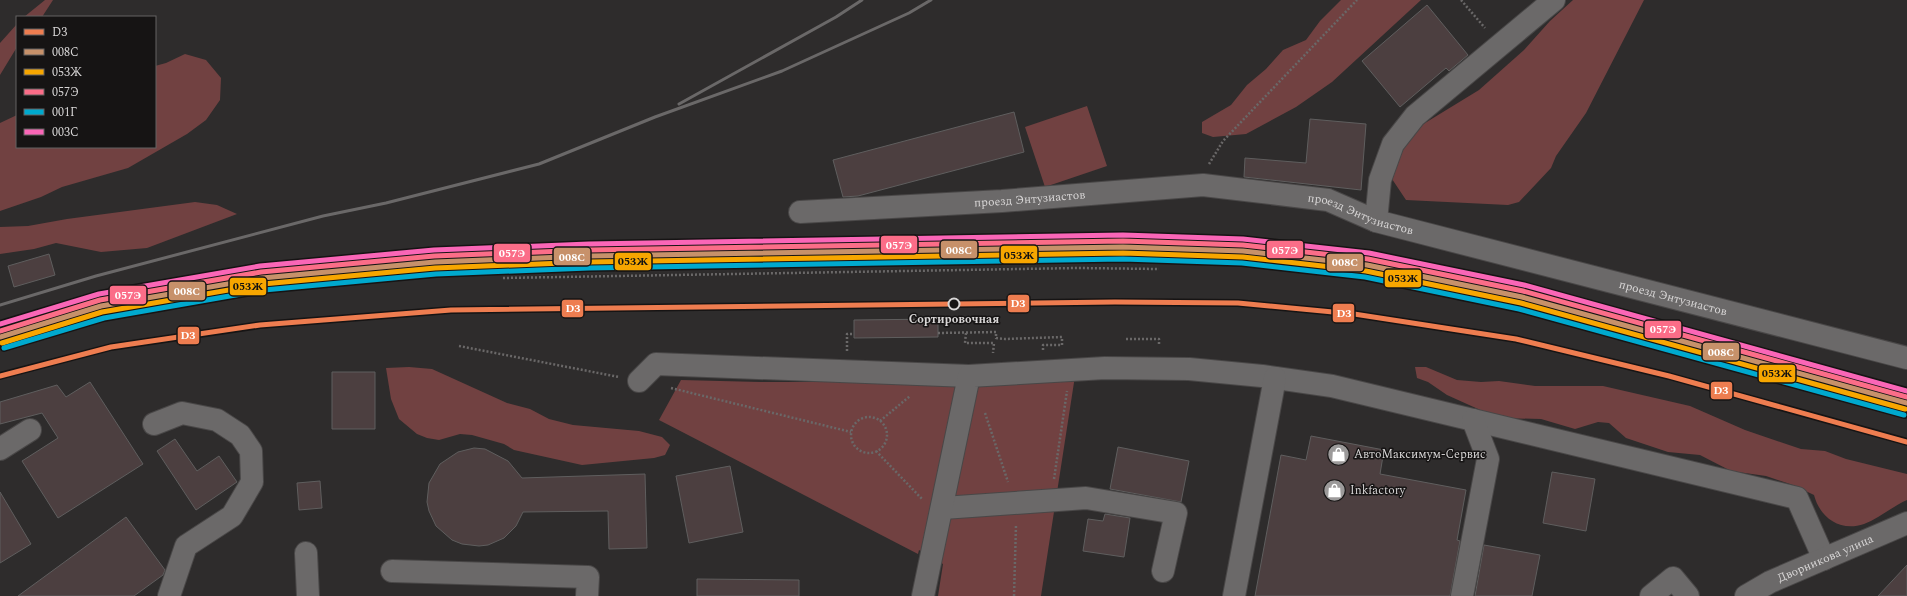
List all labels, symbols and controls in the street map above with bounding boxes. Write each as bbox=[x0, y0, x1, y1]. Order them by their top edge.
legend bbox=[16, 16, 156, 148]
text: D3 bbox=[52, 23, 67, 42]
text: 008С bbox=[52, 43, 79, 62]
text: 053Ж bbox=[52, 63, 82, 82]
text: 057Э bbox=[52, 83, 79, 102]
text: 001Г bbox=[52, 103, 77, 122]
text: 003С bbox=[52, 123, 79, 142]
street label: проезд Энтузиастов bbox=[974, 185, 1086, 213]
street label: проезд Энтузиастов bbox=[1306, 189, 1415, 240]
line badge: 057Э bbox=[880, 235, 918, 254]
text: 057Э bbox=[886, 237, 912, 254]
line badge: 008С bbox=[940, 240, 978, 259]
line badge: 057Э bbox=[1266, 240, 1304, 259]
text: 008С bbox=[946, 242, 972, 259]
text: 057Э bbox=[1272, 242, 1298, 259]
line badge: 057Э bbox=[493, 243, 531, 263]
text: 057Э bbox=[499, 245, 525, 262]
line badge: 053Ж bbox=[1000, 245, 1038, 264]
line badge: 008С bbox=[553, 247, 591, 266]
text: 053Ж bbox=[1004, 247, 1034, 264]
text: 008С bbox=[559, 249, 585, 266]
line badge: 053Ж bbox=[614, 252, 652, 271]
text: 053Ж bbox=[618, 253, 648, 270]
line badge: 008С bbox=[1326, 253, 1364, 272]
text: 008С bbox=[1332, 254, 1358, 271]
line badge: 053Ж bbox=[1384, 269, 1422, 288]
text: 053Ж bbox=[1388, 270, 1418, 287]
street label: проезд Энтузиастов bbox=[1617, 275, 1729, 321]
line badge: 053Ж bbox=[229, 277, 267, 296]
text: 053Ж bbox=[233, 278, 263, 295]
line badge: 008С bbox=[168, 281, 206, 301]
text: 008С bbox=[174, 283, 200, 300]
line badge: 057Э bbox=[109, 285, 147, 305]
text: 057Э bbox=[115, 287, 141, 304]
line badge: D3 bbox=[1007, 294, 1030, 313]
text: D3 bbox=[1011, 295, 1026, 312]
marker: Сортировочная bbox=[947, 297, 961, 311]
line badge: D3 bbox=[561, 299, 584, 318]
text: D3 bbox=[566, 300, 581, 317]
line badge: D3 bbox=[1332, 303, 1355, 323]
text: D3 bbox=[1337, 305, 1352, 322]
place label: Сортировочная bbox=[909, 310, 999, 329]
line badge: 057Э bbox=[1644, 320, 1682, 339]
text: 057Э bbox=[1650, 321, 1676, 338]
line badge: D3 bbox=[177, 326, 200, 345]
text: D3 bbox=[181, 327, 196, 344]
line badge: 008С bbox=[1702, 342, 1740, 361]
text: 008С bbox=[1708, 344, 1734, 361]
line badge: 053Ж bbox=[1758, 364, 1796, 383]
text: 053Ж bbox=[1762, 365, 1792, 382]
line badge: D3 bbox=[1710, 381, 1733, 400]
text: D3 bbox=[1714, 382, 1729, 399]
shop icon: АвтоМаксимум-Сервиc bbox=[1325, 441, 1351, 467]
place label: АвтоМаксимум-Сервиc bbox=[1354, 445, 1486, 464]
shop icon: Inkfactory bbox=[1322, 477, 1348, 503]
place label: Inkfactory bbox=[1350, 481, 1406, 500]
street label: Дворникова улица bbox=[1774, 530, 1877, 588]

